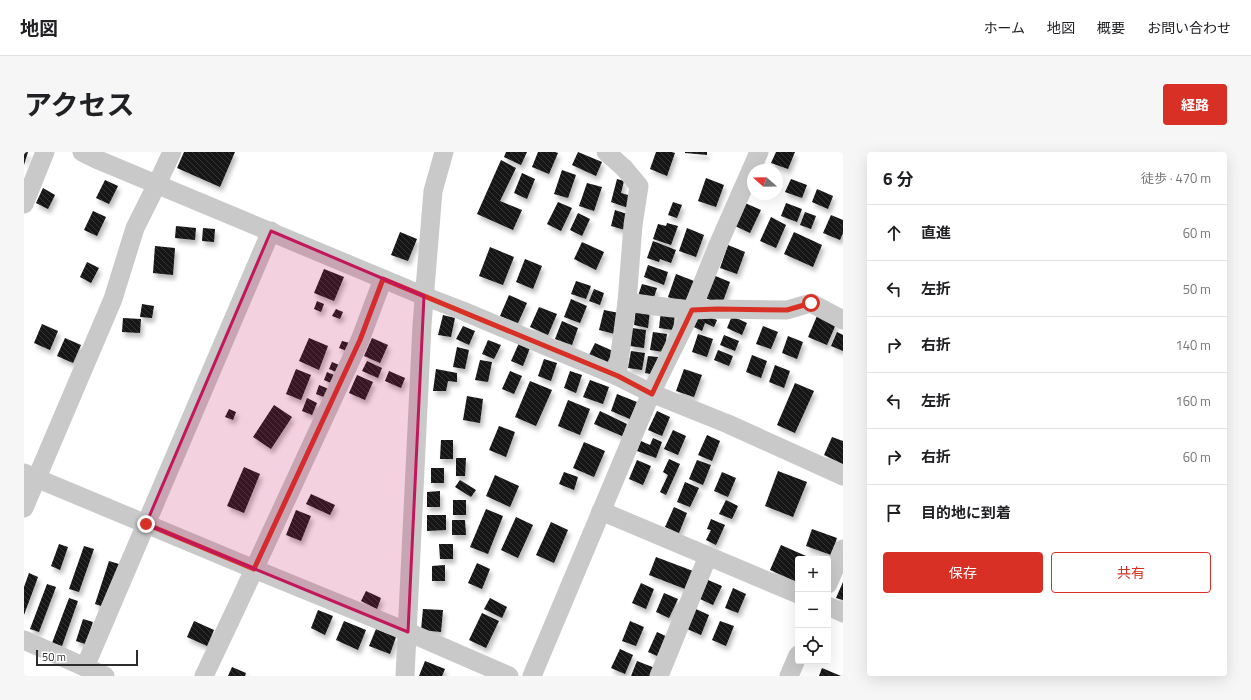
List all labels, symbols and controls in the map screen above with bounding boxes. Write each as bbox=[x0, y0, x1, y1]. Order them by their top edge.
text: 地図 bbox=[20, 13, 58, 42]
text: ホーム bbox=[983, 17, 1025, 38]
text: 地図 bbox=[1047, 17, 1075, 38]
text: 概要 bbox=[1097, 17, 1125, 38]
text: お問い合わせ bbox=[1147, 17, 1231, 38]
text: アクセス bbox=[24, 83, 135, 126]
button: 経路 bbox=[1163, 84, 1227, 125]
north arrow bbox=[747, 164, 783, 200]
text: 6 分 bbox=[883, 166, 913, 192]
text: 徒歩 · 470 m bbox=[1141, 168, 1211, 188]
text: 直進 bbox=[921, 221, 951, 244]
icon: ahead bbox=[883, 222, 905, 244]
text: 60 m bbox=[1183, 223, 1211, 243]
text: 左折 bbox=[921, 277, 951, 300]
icon: left bbox=[883, 278, 905, 300]
text: 50 m bbox=[1183, 279, 1211, 299]
route start bbox=[802, 294, 820, 312]
text: 右折 bbox=[921, 333, 951, 356]
icon: right bbox=[883, 334, 905, 356]
text: 140 m bbox=[1175, 335, 1211, 355]
text: 左折 bbox=[921, 389, 951, 412]
icon: left bbox=[883, 390, 905, 412]
text: 160 m bbox=[1175, 391, 1211, 411]
text: 右折 bbox=[921, 445, 951, 468]
icon: right bbox=[883, 446, 905, 468]
text: 60 m bbox=[1183, 447, 1211, 467]
text: 目的地に到着 bbox=[921, 501, 1011, 524]
icon: arrive bbox=[883, 502, 905, 524]
route end bbox=[137, 515, 155, 533]
button: 保存 bbox=[883, 552, 1043, 593]
button: 共有 bbox=[1051, 552, 1211, 593]
map controls bbox=[795, 556, 831, 664]
button: + bbox=[795, 556, 831, 592]
button: − bbox=[795, 592, 831, 628]
button: locate bbox=[795, 628, 831, 664]
scale bar bbox=[36, 648, 138, 667]
text: 50 m bbox=[42, 649, 66, 665]

